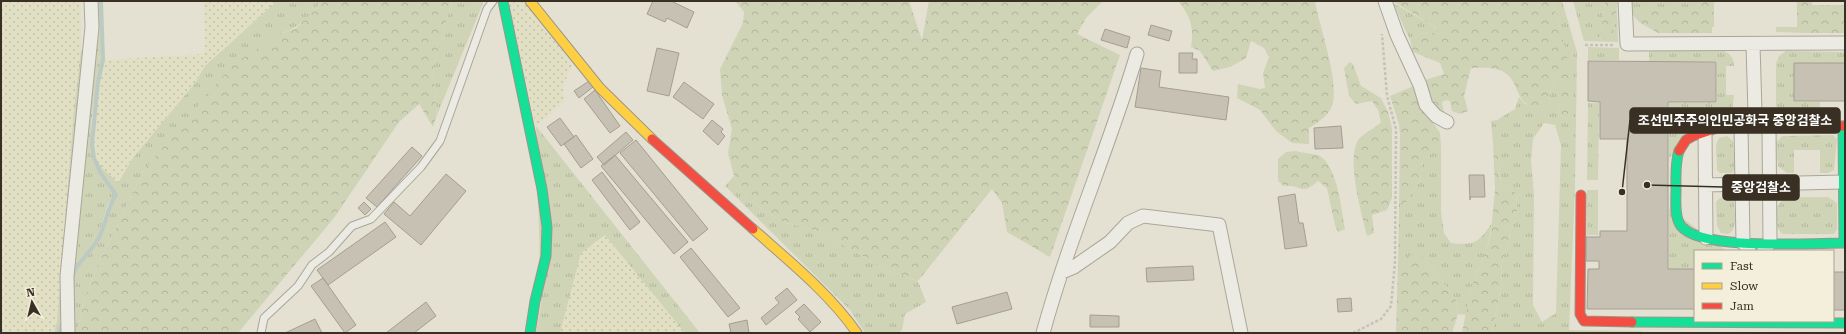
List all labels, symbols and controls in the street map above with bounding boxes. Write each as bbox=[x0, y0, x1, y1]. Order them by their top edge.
callout: 조선민주주의인민공화국 중앙검찰소 bbox=[1630, 108, 1840, 133]
text: 조선민주주의인민공화국 중앙검찰소 bbox=[1638, 113, 1832, 128]
callout: 중앙검찰소 bbox=[1723, 175, 1799, 200]
text: 중앙검찰소 bbox=[1731, 180, 1791, 195]
legend bbox=[1694, 250, 1834, 322]
text: Fast bbox=[1730, 259, 1754, 273]
text: Slow bbox=[1730, 279, 1758, 293]
north arrow bbox=[12, 282, 52, 322]
text: N bbox=[26, 285, 36, 300]
text: Jam bbox=[1730, 299, 1754, 313]

